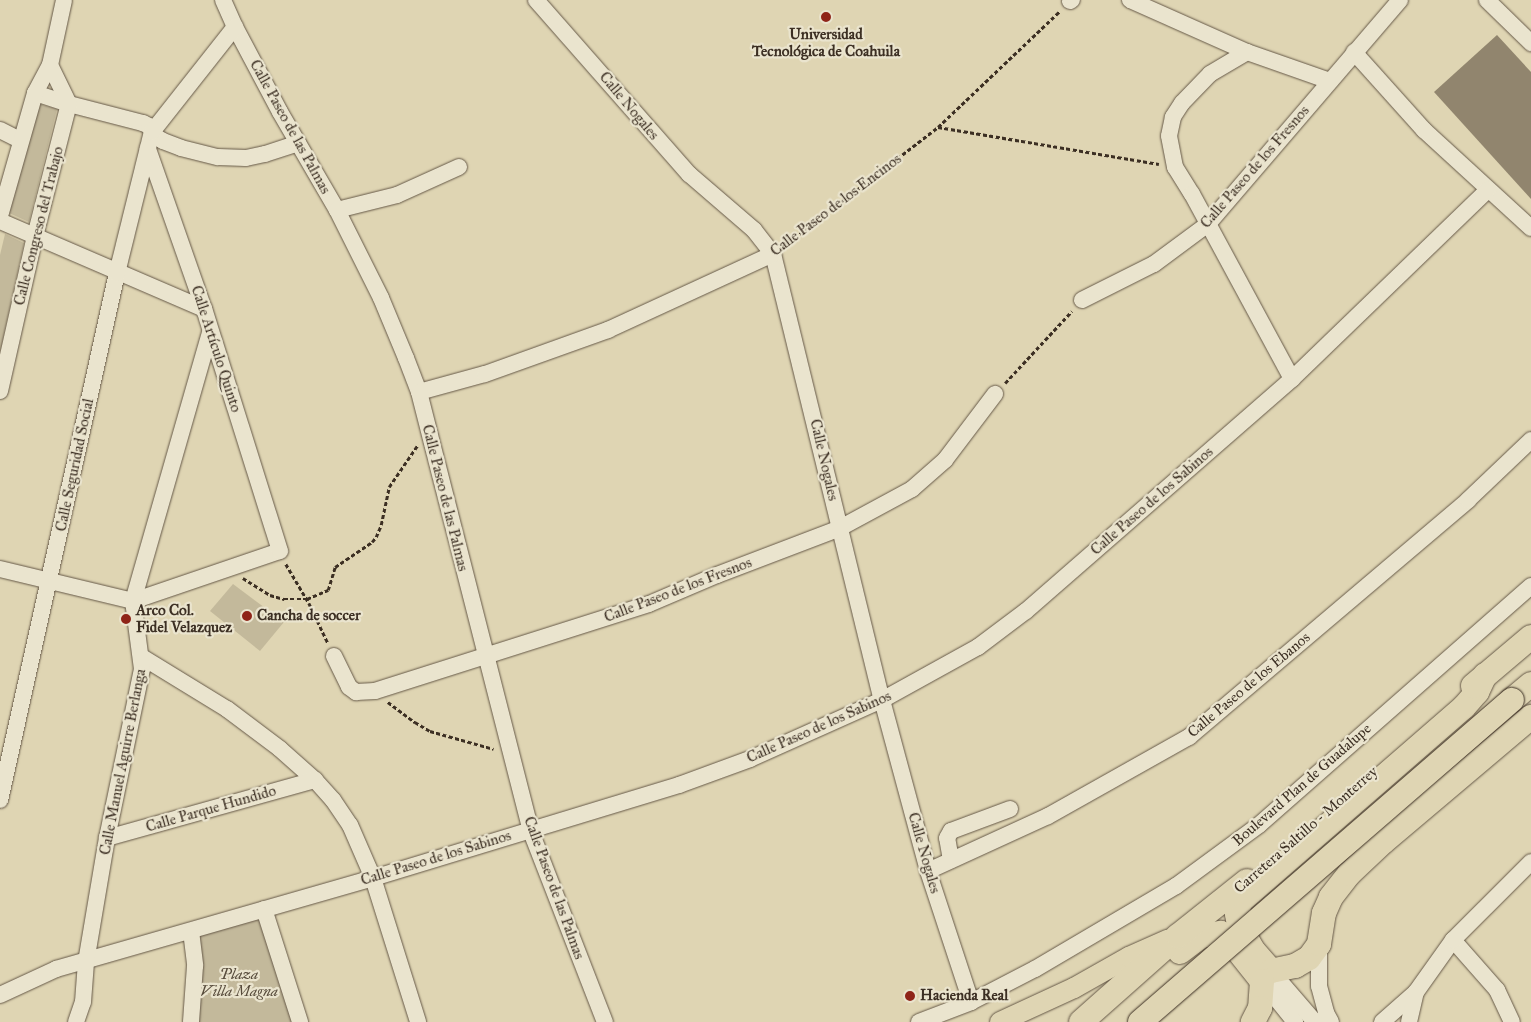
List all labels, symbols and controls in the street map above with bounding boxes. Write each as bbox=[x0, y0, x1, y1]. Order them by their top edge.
marker: Universidad Tecnológica de Coahuila bbox=[820, 11, 832, 23]
place label: Universidad Tecnológica de Coahuila bbox=[752, 25, 900, 60]
street label: Calle Paseo de las Palmas bbox=[246, 57, 334, 197]
street label: Calle Nogales bbox=[595, 68, 663, 144]
street label: Calle Paseo de los Fresnos bbox=[1197, 102, 1313, 232]
street label: Calle Congreso del Trabajo bbox=[11, 145, 67, 307]
street label: Calle Paseo de los Encinos bbox=[767, 150, 905, 260]
street label: Calle Artículo Quinto bbox=[187, 283, 245, 415]
street label: Calle Seguridad Social bbox=[52, 397, 98, 533]
street label: Calle Nogales bbox=[806, 417, 842, 503]
street label: Calle Paseo de las Palmas bbox=[418, 423, 472, 573]
street label: Calle Paseo de los Sabinos bbox=[1087, 443, 1217, 559]
street label: Calle Paseo de los Fresnos bbox=[602, 554, 754, 626]
place label: Arco Col. Fidel Velazquez bbox=[136, 601, 232, 636]
place label: Cancha de soccer bbox=[257, 607, 361, 625]
marker: Cancha de soccer bbox=[241, 610, 253, 622]
marker: Arco Col. Fidel Velazquez bbox=[120, 613, 132, 625]
street label: Calle Paseo de los Ebanos bbox=[1184, 628, 1314, 742]
street label: Calle Manuel Aguirre Berlanga bbox=[96, 668, 150, 856]
street label: Calle Paseo de los Sabinos bbox=[744, 687, 894, 767]
street label: Boulevard Plan de Guadalupe bbox=[1229, 720, 1375, 850]
street label: Carretera Saltillo - Monterrey bbox=[1231, 763, 1381, 897]
street label: Calle Parque Hundido bbox=[144, 782, 278, 836]
street label: Calle Nogales bbox=[904, 810, 944, 896]
street label: Calle Paseo de las Palmas bbox=[520, 814, 588, 962]
street label: Calle Paseo de los Sabinos bbox=[359, 827, 513, 889]
park label: Plaza Villa Magna bbox=[200, 965, 278, 1000]
place label: Hacienda Real bbox=[920, 987, 1008, 1005]
marker: Hacienda Real bbox=[904, 990, 916, 1002]

